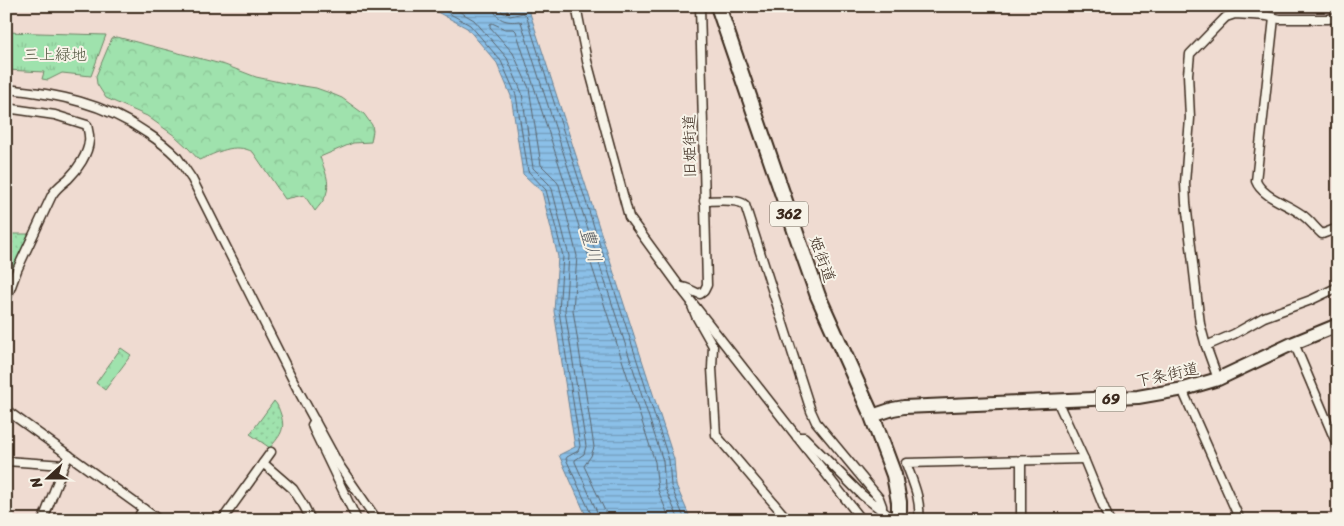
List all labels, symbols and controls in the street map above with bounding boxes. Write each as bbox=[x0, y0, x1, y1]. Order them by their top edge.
park label: 三上緑地 bbox=[23, 40, 87, 69]
street label: 旧姫街道 bbox=[674, 114, 705, 178]
road number: 362 bbox=[770, 202, 808, 226]
water label: 豊川 bbox=[571, 223, 611, 267]
street label: 姫街道 bbox=[801, 232, 844, 287]
street label: 下条街道 bbox=[1133, 354, 1201, 395]
road number: 69 bbox=[1096, 386, 1126, 412]
north arrow bbox=[22, 454, 72, 504]
text: N bbox=[23, 473, 50, 492]

